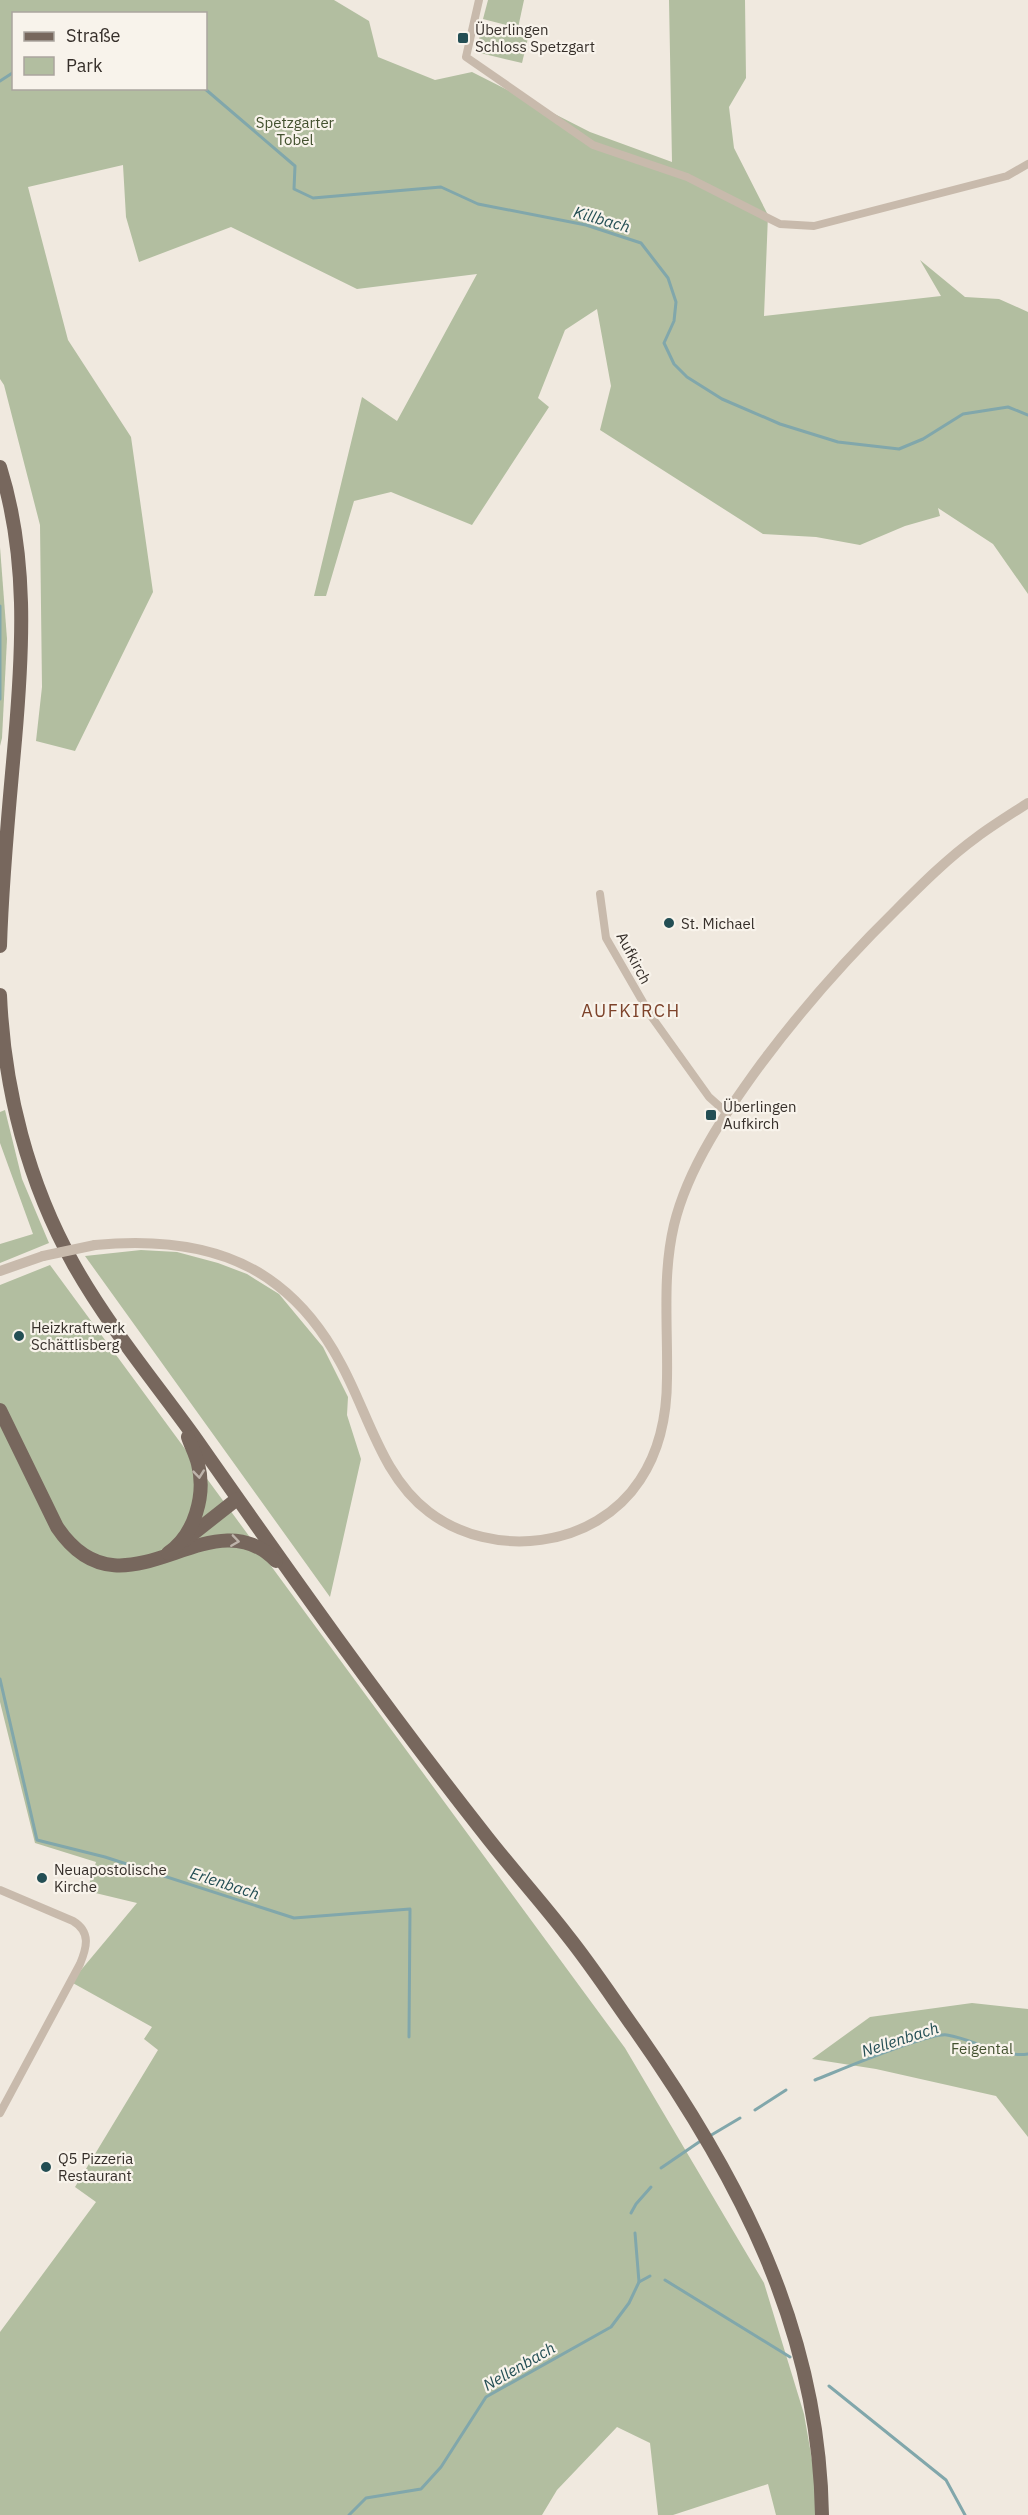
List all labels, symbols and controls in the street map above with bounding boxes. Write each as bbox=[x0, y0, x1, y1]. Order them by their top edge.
legend bbox=[12, 12, 207, 90]
place label: Überlingen Schloss Spetzgart bbox=[475, 20, 595, 56]
text: Straße bbox=[66, 24, 120, 47]
marker: Überlingen Schloss Spetzgart bbox=[456, 31, 470, 45]
text: Park bbox=[66, 54, 103, 77]
park label: Spetzgarter Tobel bbox=[256, 113, 335, 149]
water label: Killbach bbox=[571, 201, 633, 237]
place label: St. Michael bbox=[681, 914, 755, 933]
marker: St. Michael bbox=[662, 916, 676, 930]
street label: Aufkirch bbox=[612, 929, 656, 987]
district label: AUFKIRCH bbox=[581, 999, 681, 1022]
place label: Überlingen Aufkirch bbox=[723, 1097, 797, 1133]
marker: Überlingen Aufkirch bbox=[704, 1108, 718, 1122]
place label: Heizkraftwerk Schättlisberg bbox=[31, 1318, 125, 1354]
marker: Heizkraftwerk Schättlisberg bbox=[12, 1329, 26, 1343]
one-way arrow bbox=[192, 1469, 205, 1478]
one-way arrow bbox=[231, 1534, 240, 1546]
place label: Neuapostolische Kirche bbox=[54, 1860, 167, 1896]
water label: Erlenbach bbox=[188, 1862, 262, 1904]
marker: Neuapostolische Kirche bbox=[35, 1871, 49, 1885]
water label: Nellenbach bbox=[859, 2017, 941, 2061]
park label: Feigental bbox=[951, 2039, 1013, 2058]
place label: Q5 Pizzeria Restaurant bbox=[58, 2149, 133, 2185]
marker: Q5 Pizzeria Restaurant bbox=[39, 2160, 53, 2174]
water label: Nellenbach bbox=[479, 2337, 559, 2395]

